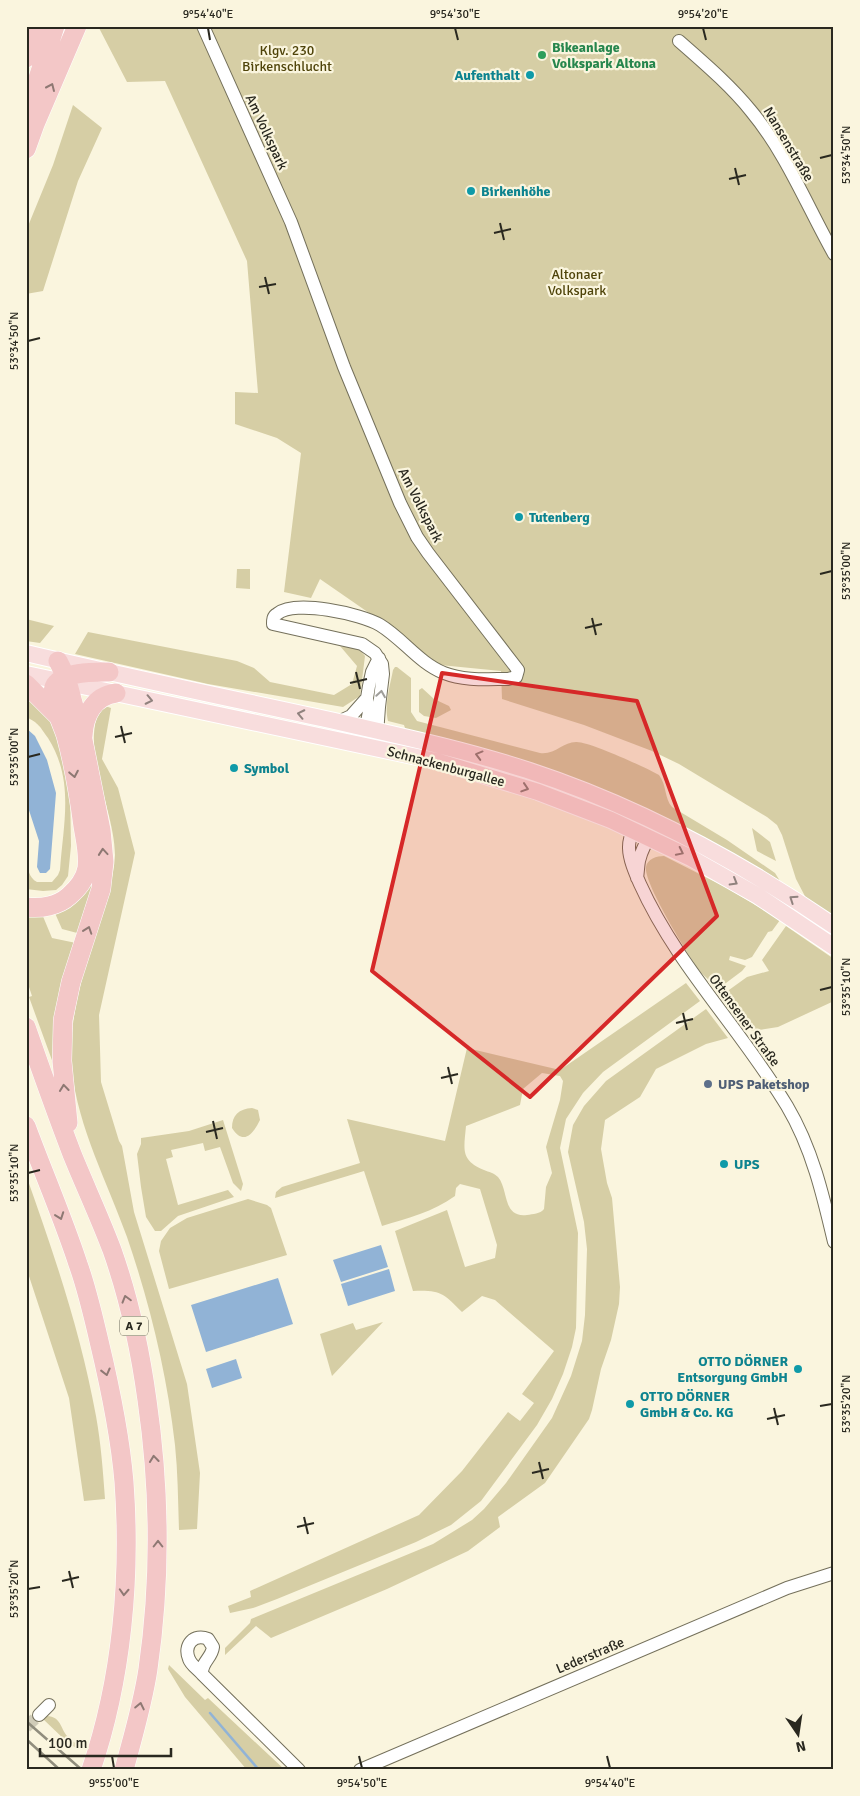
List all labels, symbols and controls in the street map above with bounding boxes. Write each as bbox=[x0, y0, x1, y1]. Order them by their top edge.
text: 9°54'40"E bbox=[183, 7, 234, 22]
text: 9°54'30"E bbox=[430, 7, 481, 22]
text: 9°54'20"E bbox=[678, 7, 729, 22]
place label: Bikeanlage Volkspark Altona bbox=[552, 39, 656, 72]
park label: Klgv. 230 Birkenschlucht bbox=[242, 42, 332, 75]
marker: Bikeanlage Volkspark Altona bbox=[536, 49, 548, 61]
place label: Aufenthalt bbox=[455, 67, 521, 84]
marker: Aufenthalt bbox=[524, 69, 536, 81]
one-way arrow bbox=[45, 83, 56, 92]
street label: Am Volkspark bbox=[242, 92, 291, 173]
street label: Nansenstraße bbox=[760, 104, 817, 185]
text: 53°34'50"N bbox=[839, 126, 854, 184]
place label: Birkenhöhe bbox=[481, 183, 551, 200]
marker: Birkenhöhe bbox=[465, 185, 477, 197]
park label: Altonaer Volkspark bbox=[548, 266, 606, 299]
text: 53°34'50"N bbox=[7, 312, 22, 370]
street label: Am Volkspark bbox=[395, 465, 447, 545]
place label: Tutenberg bbox=[529, 509, 590, 526]
marker: Tutenberg bbox=[513, 511, 525, 523]
text: 53°35'00"N bbox=[839, 542, 854, 600]
one-way arrow bbox=[375, 690, 386, 698]
one-way arrow bbox=[145, 694, 154, 705]
one-way arrow bbox=[297, 709, 305, 720]
text: 53°35'00"N bbox=[7, 728, 22, 786]
street label: Schnackenburgallee bbox=[385, 743, 507, 790]
one-way arrow bbox=[475, 750, 484, 761]
place label: Symbol bbox=[244, 760, 290, 777]
marker: Symbol bbox=[228, 762, 240, 774]
one-way arrow bbox=[69, 770, 79, 779]
one-way arrow bbox=[520, 782, 528, 792]
one-way arrow bbox=[675, 846, 684, 857]
one-way arrow bbox=[98, 848, 109, 856]
one-way arrow bbox=[729, 876, 738, 886]
one-way arrow bbox=[790, 896, 799, 905]
one-way arrow bbox=[82, 926, 92, 934]
text: 53°35'10"N bbox=[839, 958, 854, 1016]
street label: Ottensener Straße bbox=[705, 971, 784, 1070]
place label: UPS Paketshop bbox=[718, 1076, 810, 1093]
marker: UPS Paketshop bbox=[702, 1078, 714, 1090]
one-way arrow bbox=[59, 1084, 70, 1092]
text: 53°35'10"N bbox=[7, 1144, 22, 1202]
place label: UPS bbox=[734, 1156, 760, 1173]
marker: UPS bbox=[718, 1158, 730, 1170]
one-way arrow bbox=[54, 1211, 64, 1220]
one-way arrow bbox=[121, 1295, 132, 1304]
road number: A 7 bbox=[120, 1316, 148, 1335]
place label: OTTO DÖRNER Entsorgung GmbH bbox=[677, 1353, 788, 1386]
marker: OTTO DÖRNER Entsorgung GmbH bbox=[792, 1363, 804, 1375]
one-way arrow bbox=[100, 1367, 111, 1376]
text: 53°35'20"N bbox=[839, 1375, 854, 1433]
place label: OTTO DÖRNER GmbH & Co. KG bbox=[640, 1388, 733, 1421]
marker: OTTO DÖRNER GmbH & Co. KG bbox=[624, 1398, 636, 1410]
one-way arrow bbox=[149, 1455, 160, 1463]
one-way arrow bbox=[153, 1540, 163, 1548]
text: 53°35'20"N bbox=[7, 1560, 22, 1618]
one-way arrow bbox=[118, 1588, 129, 1596]
street label: Lederstraße bbox=[554, 1633, 627, 1677]
one-way arrow bbox=[135, 1701, 145, 1710]
north arrow bbox=[772, 1708, 822, 1758]
scale bar bbox=[40, 1726, 171, 1758]
text: 100 m bbox=[48, 1734, 88, 1752]
text: N bbox=[794, 1737, 807, 1756]
text: 9°55'00"E bbox=[89, 1776, 140, 1791]
text: 9°54'50"E bbox=[337, 1776, 388, 1791]
text: 9°54'40"E bbox=[585, 1776, 636, 1791]

